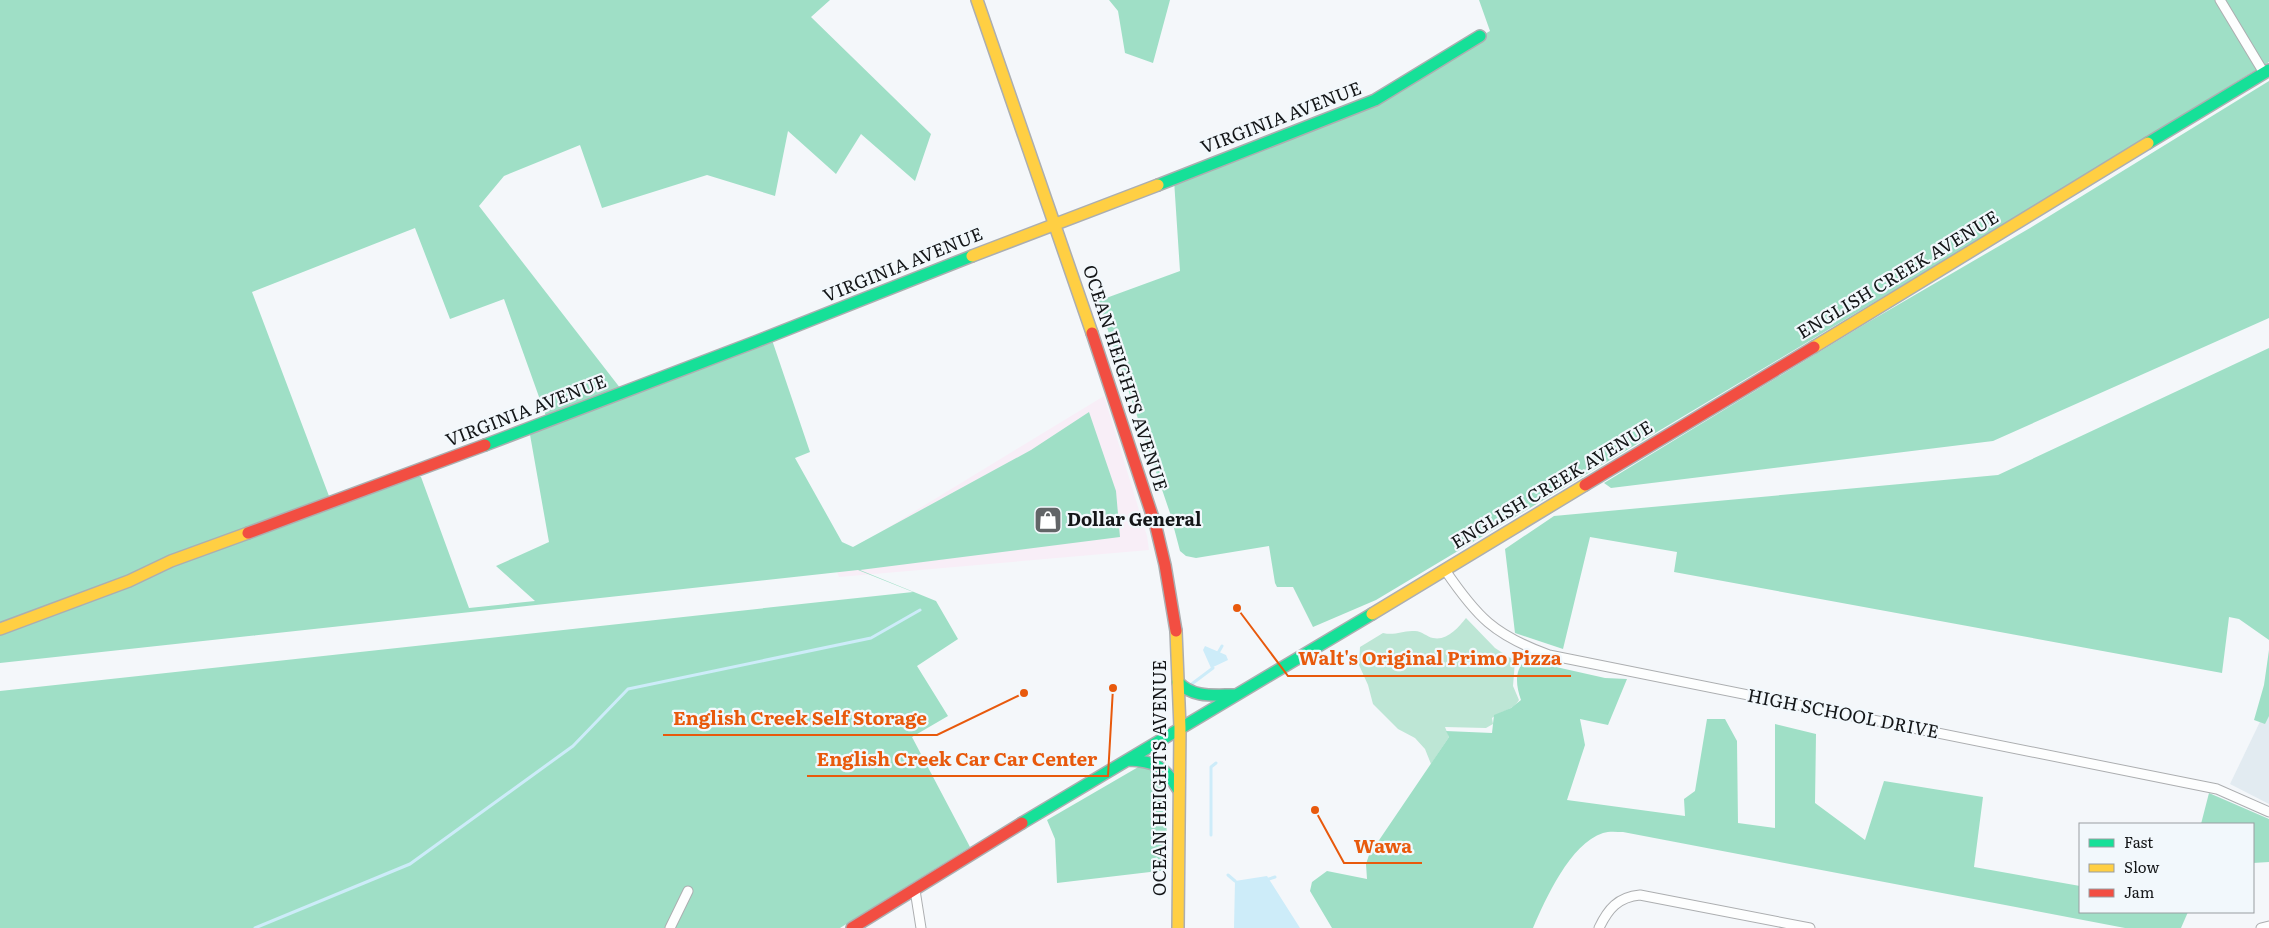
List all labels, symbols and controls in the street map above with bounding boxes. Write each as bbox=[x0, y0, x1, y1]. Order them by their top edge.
street label: VIRGINIA AVENUE bbox=[1196, 73, 1365, 160]
street label: ENGLISH CREEK AVENUE bbox=[1791, 203, 2003, 345]
street label: VIRGINIA AVENUE bbox=[818, 219, 986, 308]
street label: OCEAN HEIGHTS AVENUE bbox=[1077, 261, 1176, 494]
street label: VIRGINIA AVENUE bbox=[441, 366, 610, 453]
street label: ENGLISH CREEK AVENUE bbox=[1445, 413, 1657, 555]
shop icon: Dollar General bbox=[1033, 505, 1063, 535]
place label: Dollar General bbox=[1067, 505, 1202, 532]
callout: Walt's Original Primo Pizza bbox=[1288, 642, 1571, 676]
text: Walt's Original Primo Pizza bbox=[1298, 643, 1562, 671]
street label: OCEAN HEIGHTS AVENUE bbox=[1145, 660, 1172, 896]
street label: HIGH SCHOOL DRIVE bbox=[1745, 681, 1941, 744]
callout: English Creek Self Storage bbox=[663, 701, 937, 735]
text: English Creek Self Storage bbox=[673, 703, 927, 731]
callout: English Creek Car Car Center bbox=[807, 742, 1108, 776]
text: English Creek Car Car Center bbox=[817, 744, 1098, 772]
legend bbox=[2079, 823, 2254, 913]
callout: Wawa bbox=[1344, 829, 1422, 863]
text: Fast bbox=[2124, 830, 2153, 853]
text: Wawa bbox=[1354, 831, 1412, 859]
text: Slow bbox=[2124, 855, 2159, 878]
text: Jam bbox=[2124, 880, 2155, 903]

